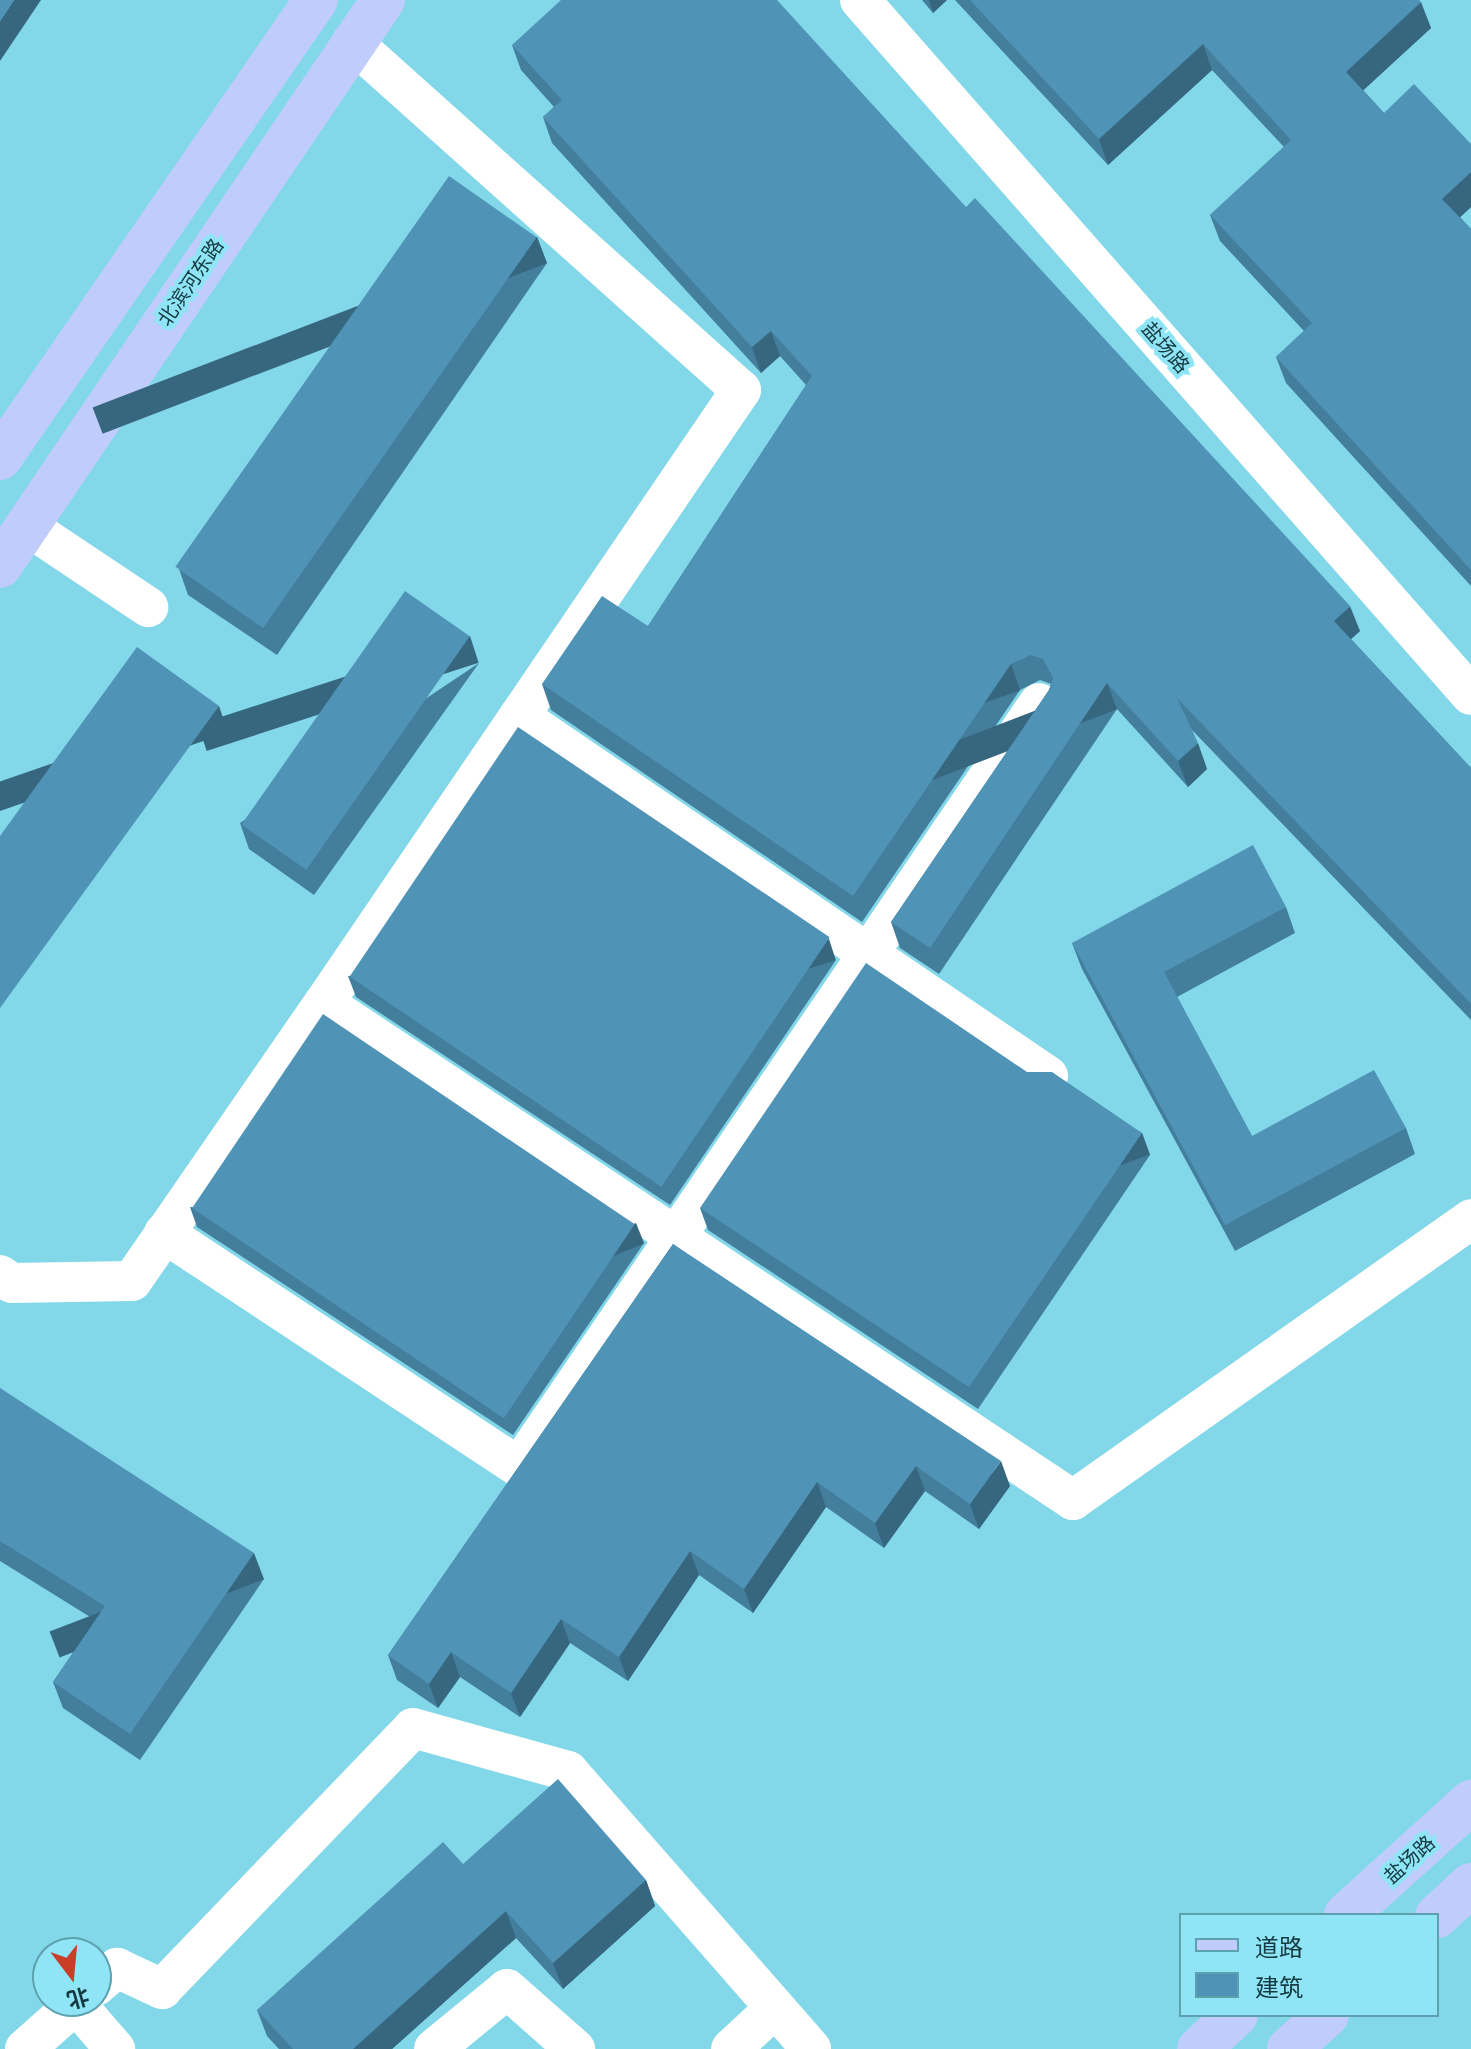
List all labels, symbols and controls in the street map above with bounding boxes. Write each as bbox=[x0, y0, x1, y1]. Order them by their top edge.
street label: 北滨河东路 bbox=[152, 234, 228, 330]
street label: 盐场路 bbox=[1137, 316, 1195, 378]
street label: 盐场路 bbox=[1379, 1830, 1439, 1888]
legend bbox=[1179, 1913, 1439, 2017]
text: 道路 bbox=[1255, 1932, 1303, 1963]
north arrow bbox=[32, 1937, 112, 2017]
text: 建筑 bbox=[1255, 1972, 1303, 2003]
text: 北 bbox=[64, 1982, 93, 2015]

